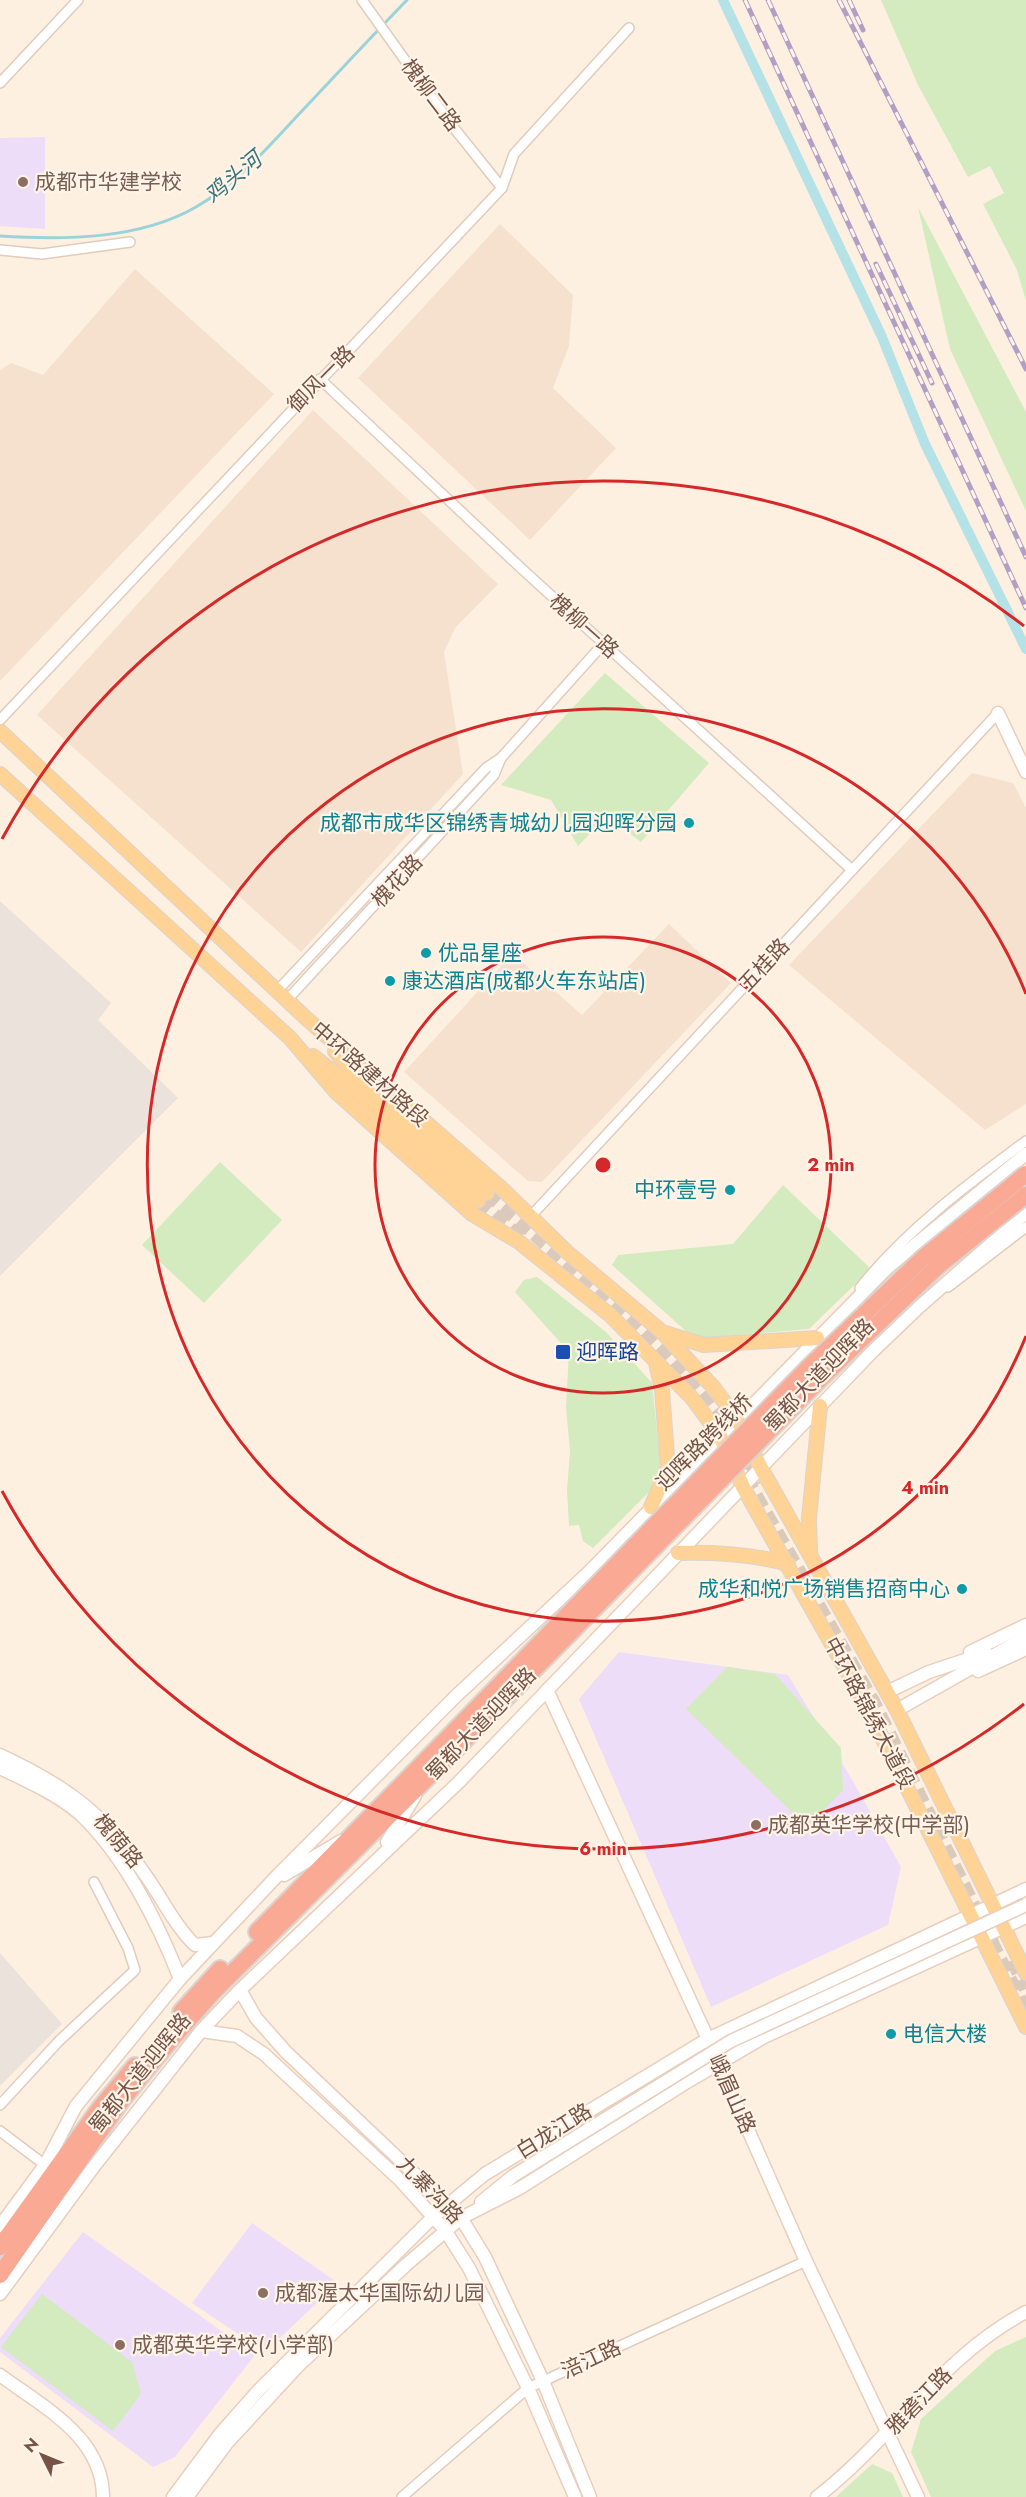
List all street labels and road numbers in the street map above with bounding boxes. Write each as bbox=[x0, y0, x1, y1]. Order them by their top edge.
street label: 槐柳二路 bbox=[394, 52, 468, 138]
street label: 御风一路 bbox=[281, 339, 361, 419]
street label: 槐柳一路 bbox=[543, 587, 625, 665]
street label: 槐花路 bbox=[365, 848, 429, 914]
street label: 五桂路 bbox=[732, 932, 796, 998]
street label: 中环路建材路段 bbox=[305, 1014, 435, 1134]
street label: 蜀都大道迎晖路 bbox=[757, 1312, 881, 1438]
street label: 迎晖路跨线桥 bbox=[649, 1387, 759, 1497]
street label: 中环路锦绣大道段 bbox=[816, 1632, 922, 1794]
street label: 蜀都大道迎晖路 bbox=[419, 1661, 543, 1787]
street label: 槐荫路 bbox=[86, 1807, 150, 1875]
street label: 蜀都大道迎晖路 bbox=[82, 2006, 198, 2140]
street label: 峨眉山路 bbox=[701, 2050, 763, 2138]
street label: 白龙江路 bbox=[510, 2096, 598, 2166]
street label: 九寨沟路 bbox=[390, 2149, 470, 2231]
street label: 涪江路 bbox=[556, 2332, 626, 2386]
street label: 雅砻江路 bbox=[879, 2360, 959, 2442]

